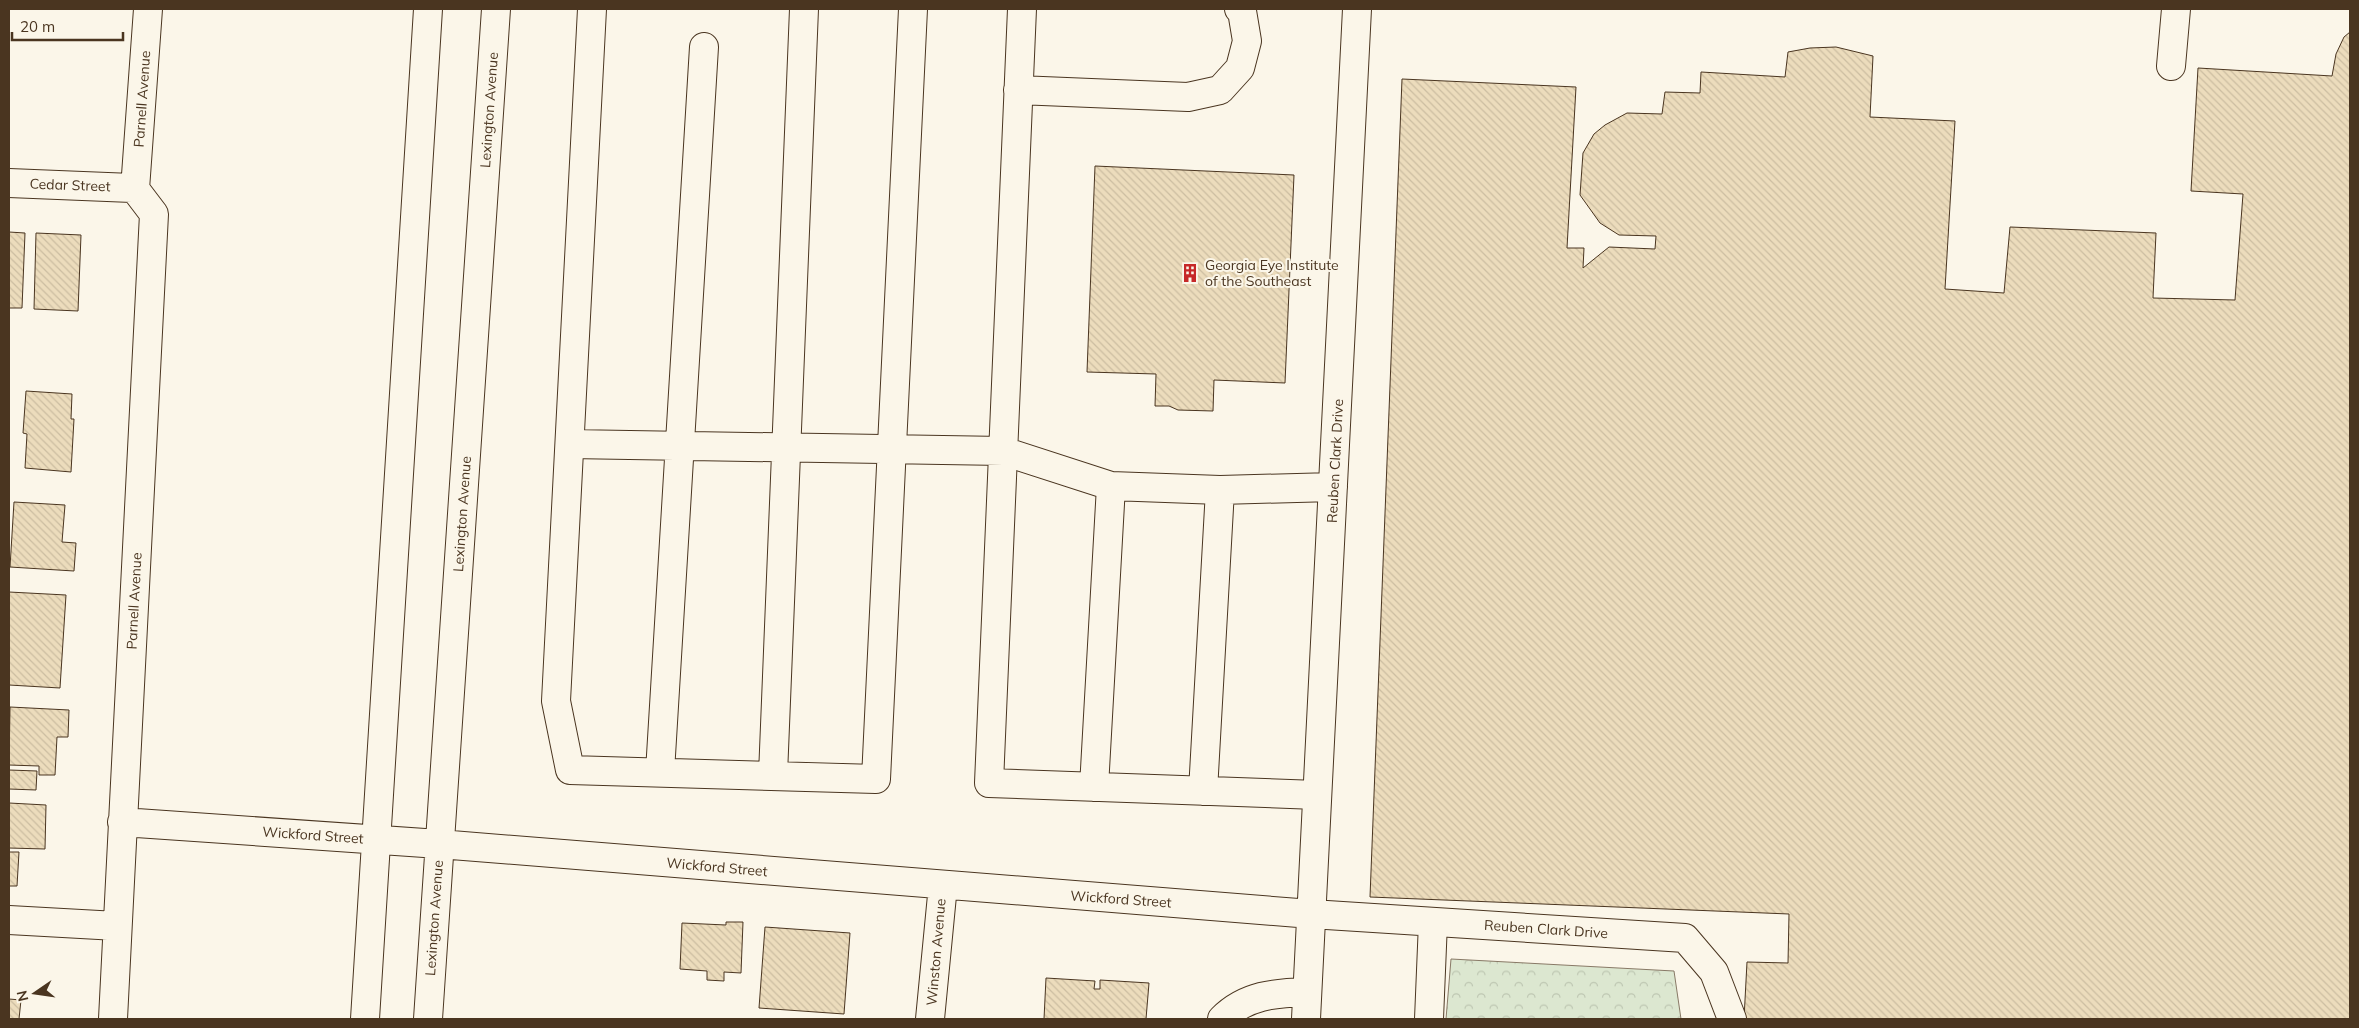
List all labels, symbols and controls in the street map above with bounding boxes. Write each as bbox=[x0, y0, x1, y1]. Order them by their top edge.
scale bar bbox=[12, 10, 124, 42]
text: 20 m bbox=[20, 17, 55, 36]
street label: Parnell Avenue bbox=[130, 50, 154, 148]
street label: Lexington Avenue bbox=[476, 51, 502, 169]
street label: Cedar Street bbox=[29, 175, 111, 195]
place label: Georgia Eye Institute of the Southeast bbox=[1205, 256, 1339, 290]
building icon: Georgia Eye Institute of the Southeast bbox=[1179, 262, 1201, 284]
street label: Reuben Clark Drive bbox=[1323, 399, 1347, 523]
street label: Lexington Avenue bbox=[449, 455, 475, 573]
street label: Parnell Avenue bbox=[122, 552, 146, 650]
street label: Wickford Street bbox=[262, 822, 364, 848]
street label: Wickford Street bbox=[666, 854, 768, 880]
street label: Lexington Avenue bbox=[421, 859, 447, 977]
street label: Wickford Street bbox=[1070, 886, 1172, 912]
street label: Winston Avenue bbox=[922, 898, 950, 1006]
street label: Reuben Clark Drive bbox=[1483, 916, 1609, 942]
north arrow bbox=[10, 968, 60, 1018]
text: N bbox=[12, 989, 32, 1003]

